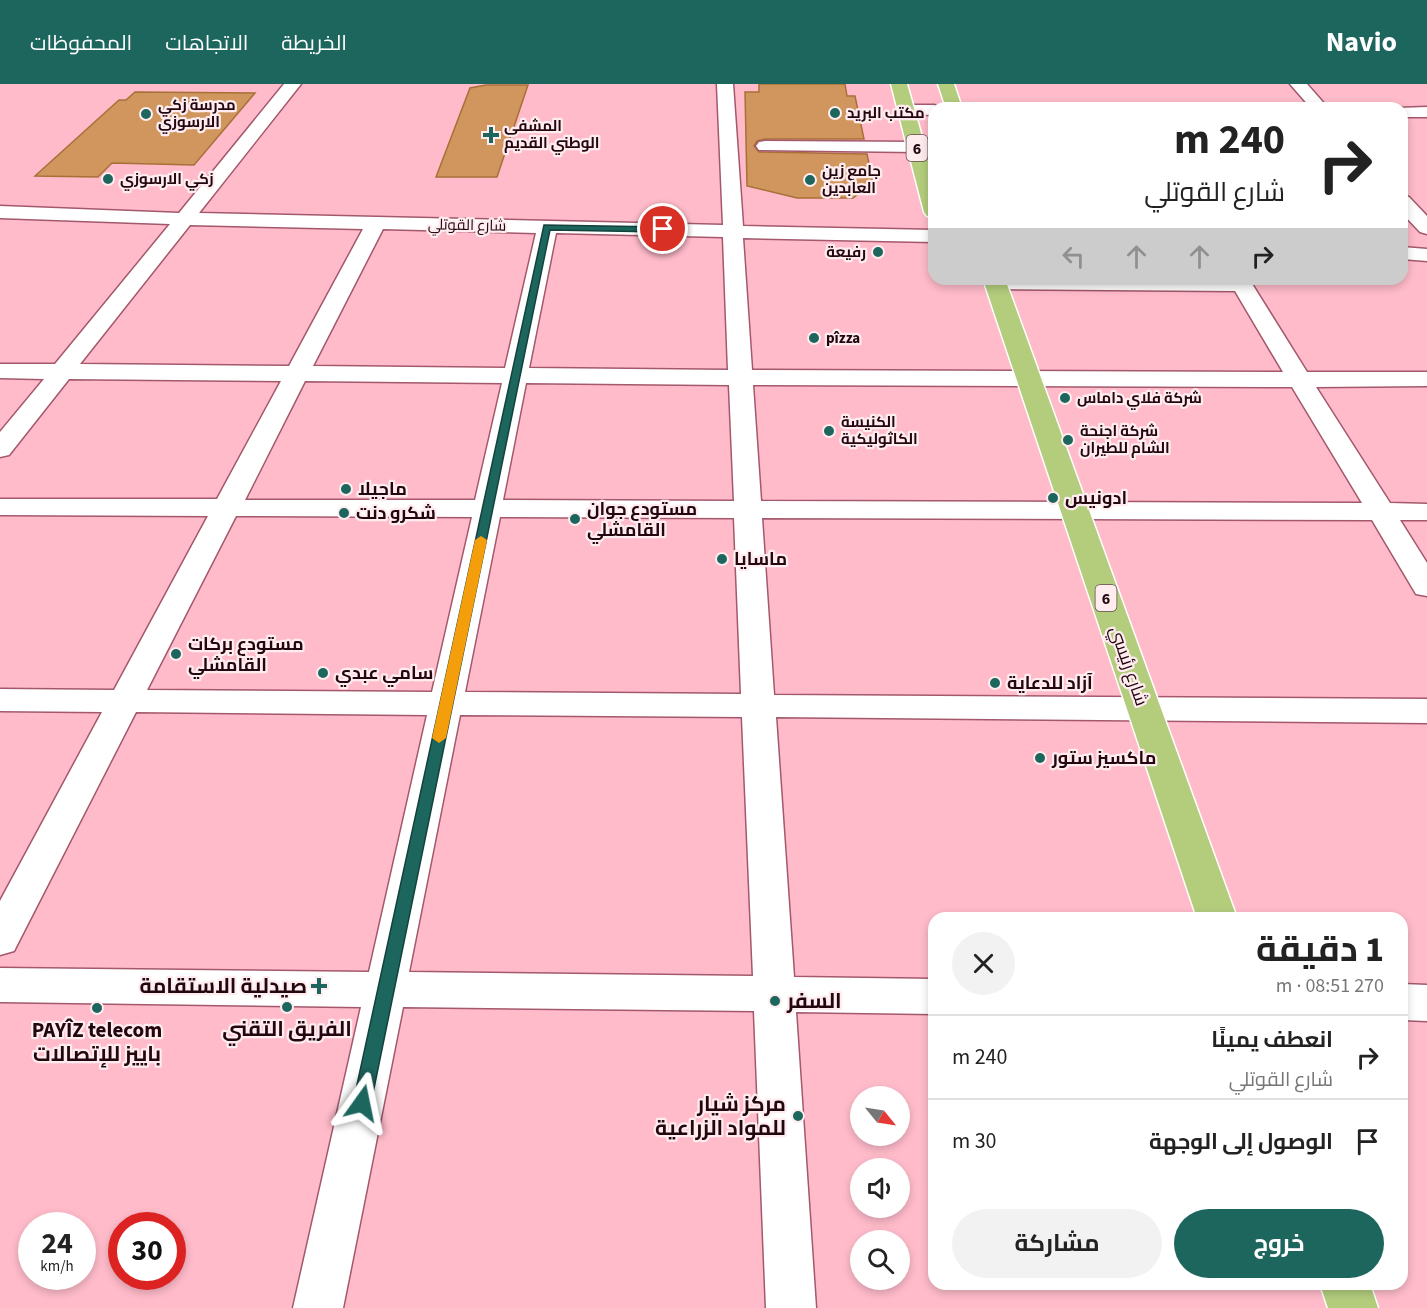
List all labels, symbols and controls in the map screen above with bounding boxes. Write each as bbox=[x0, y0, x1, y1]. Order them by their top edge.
text: Navio bbox=[1326, 22, 1397, 62]
text: المحفوظات bbox=[30, 28, 132, 58]
text: الاتجاهات bbox=[165, 28, 248, 58]
text: الخريطة bbox=[281, 28, 347, 58]
place label: مدرسة زكي الارسوزي bbox=[158, 95, 236, 134]
place label: مكتب البريد bbox=[847, 103, 925, 124]
marker: مكتب البريد bbox=[828, 106, 842, 120]
marker: مدرسة زكي الارسوزي bbox=[139, 107, 153, 121]
text: 240 m bbox=[1174, 110, 1285, 170]
place label: المشفى الوطني القديم bbox=[504, 116, 600, 155]
marker: المشفى الوطني القديم bbox=[482, 126, 500, 144]
icon: right bbox=[1306, 126, 1384, 204]
road number: 6 bbox=[906, 135, 928, 161]
place label: جامع زين العابدين bbox=[822, 161, 881, 199]
place label: زكي الارسوزي bbox=[120, 169, 214, 191]
marker: زكي الارسوزي bbox=[101, 172, 115, 186]
marker: جامع زين العابدين bbox=[803, 173, 817, 187]
text: شارع القوتلي bbox=[1144, 173, 1285, 212]
pin bbox=[637, 203, 688, 254]
icon: arrive bbox=[646, 212, 679, 245]
street label: شارع القوتلي bbox=[428, 214, 506, 238]
icon: left bbox=[1057, 240, 1090, 273]
icon: ahead bbox=[1120, 240, 1153, 273]
icon: ahead bbox=[1183, 240, 1216, 273]
icon: right bbox=[1246, 240, 1279, 273]
place label: رفيعة bbox=[826, 242, 866, 263]
marker: رفيعة bbox=[871, 245, 885, 259]
place label: pîzza bbox=[826, 328, 860, 349]
marker: pîzza bbox=[807, 331, 821, 345]
place label: شركة فلاي داماس bbox=[1077, 388, 1202, 410]
marker: شركة فلاي داماس bbox=[1058, 391, 1072, 405]
place label: الكنيسة الكاثوليكية bbox=[841, 412, 918, 450]
place label: شركة اجنحة الشام للطيران bbox=[1080, 421, 1170, 459]
marker: الكنيسة الكاثوليكية bbox=[822, 424, 836, 438]
marker: شركة اجنحة الشام للطيران bbox=[1061, 433, 1075, 447]
place label: ماجيلا bbox=[358, 477, 407, 502]
marker: ماجيلا bbox=[339, 482, 353, 496]
place label: ادونيس bbox=[1065, 486, 1127, 511]
marker: ادونيس bbox=[1046, 491, 1060, 505]
place label: مستودع جوان القامشلي bbox=[587, 497, 697, 545]
place label: شكرو دنت bbox=[356, 501, 436, 526]
marker: شكرو دنت bbox=[337, 506, 351, 520]
marker: مستودع جوان القامشلي bbox=[568, 512, 582, 526]
place label: ماسايا bbox=[734, 547, 787, 572]
marker: ماسايا bbox=[715, 552, 729, 566]
road number: 6 bbox=[1096, 585, 1116, 611]
street label: شارع رئيسي bbox=[1103, 623, 1154, 709]
place label: مستودع بركات القامشلي bbox=[188, 632, 304, 680]
marker: مستودع بركات القامشلي bbox=[169, 647, 183, 661]
place label: سامي عبدي bbox=[335, 661, 433, 688]
marker: سامي عبدي bbox=[316, 666, 330, 680]
place label: آزاد للدعاية bbox=[1007, 671, 1093, 696]
marker: آزاد للدعاية bbox=[988, 676, 1002, 690]
place label: ماكسيز ستور bbox=[1051, 746, 1156, 771]
marker: ماكسيز ستور bbox=[1033, 751, 1047, 765]
text: 1 دقيقة bbox=[1256, 924, 1384, 975]
button: close bbox=[952, 932, 1015, 995]
place label: صيدلية الاستقامة bbox=[139, 971, 307, 1001]
text: 270 m · 08:51 bbox=[1276, 972, 1384, 1000]
marker: صيدلية الاستقامة bbox=[312, 979, 326, 993]
place label: السفر bbox=[786, 986, 842, 1016]
marker: السفر bbox=[768, 994, 782, 1008]
marker: الفريق التقني bbox=[280, 1000, 294, 1014]
marker: PAYÎZ telecom باييز للإتصالات bbox=[90, 1001, 104, 1015]
place label: الفريق التقني bbox=[222, 1014, 352, 1046]
place label: PAYÎZ telecom باييز للإتصالات bbox=[32, 1015, 162, 1069]
text: انعطف يمينًا bbox=[1211, 1024, 1333, 1056]
text: 240 m bbox=[952, 1041, 1007, 1073]
icon: right bbox=[1351, 1041, 1384, 1074]
text: شارع القوتلي bbox=[1229, 1066, 1333, 1094]
position arrow bbox=[330, 1071, 394, 1135]
north arrow bbox=[850, 1086, 910, 1146]
map controls bbox=[850, 1086, 910, 1290]
place label: مركز شيار للمواد الزراعية bbox=[655, 1089, 786, 1143]
marker: مركز شيار للمواد الزراعية bbox=[791, 1109, 805, 1123]
text: 30 m bbox=[952, 1125, 997, 1157]
icon: arrive bbox=[1351, 1125, 1384, 1158]
text: الوصول إلى الوجهة bbox=[1149, 1126, 1333, 1158]
button: sound bbox=[850, 1158, 910, 1218]
button: مشاركة bbox=[952, 1209, 1162, 1278]
button: خروج bbox=[1174, 1209, 1384, 1278]
speed limit sign: 30 bbox=[108, 1212, 186, 1290]
text: 24 bbox=[41, 1222, 73, 1265]
button: search bbox=[850, 1230, 910, 1290]
text: km/h bbox=[40, 1256, 74, 1277]

